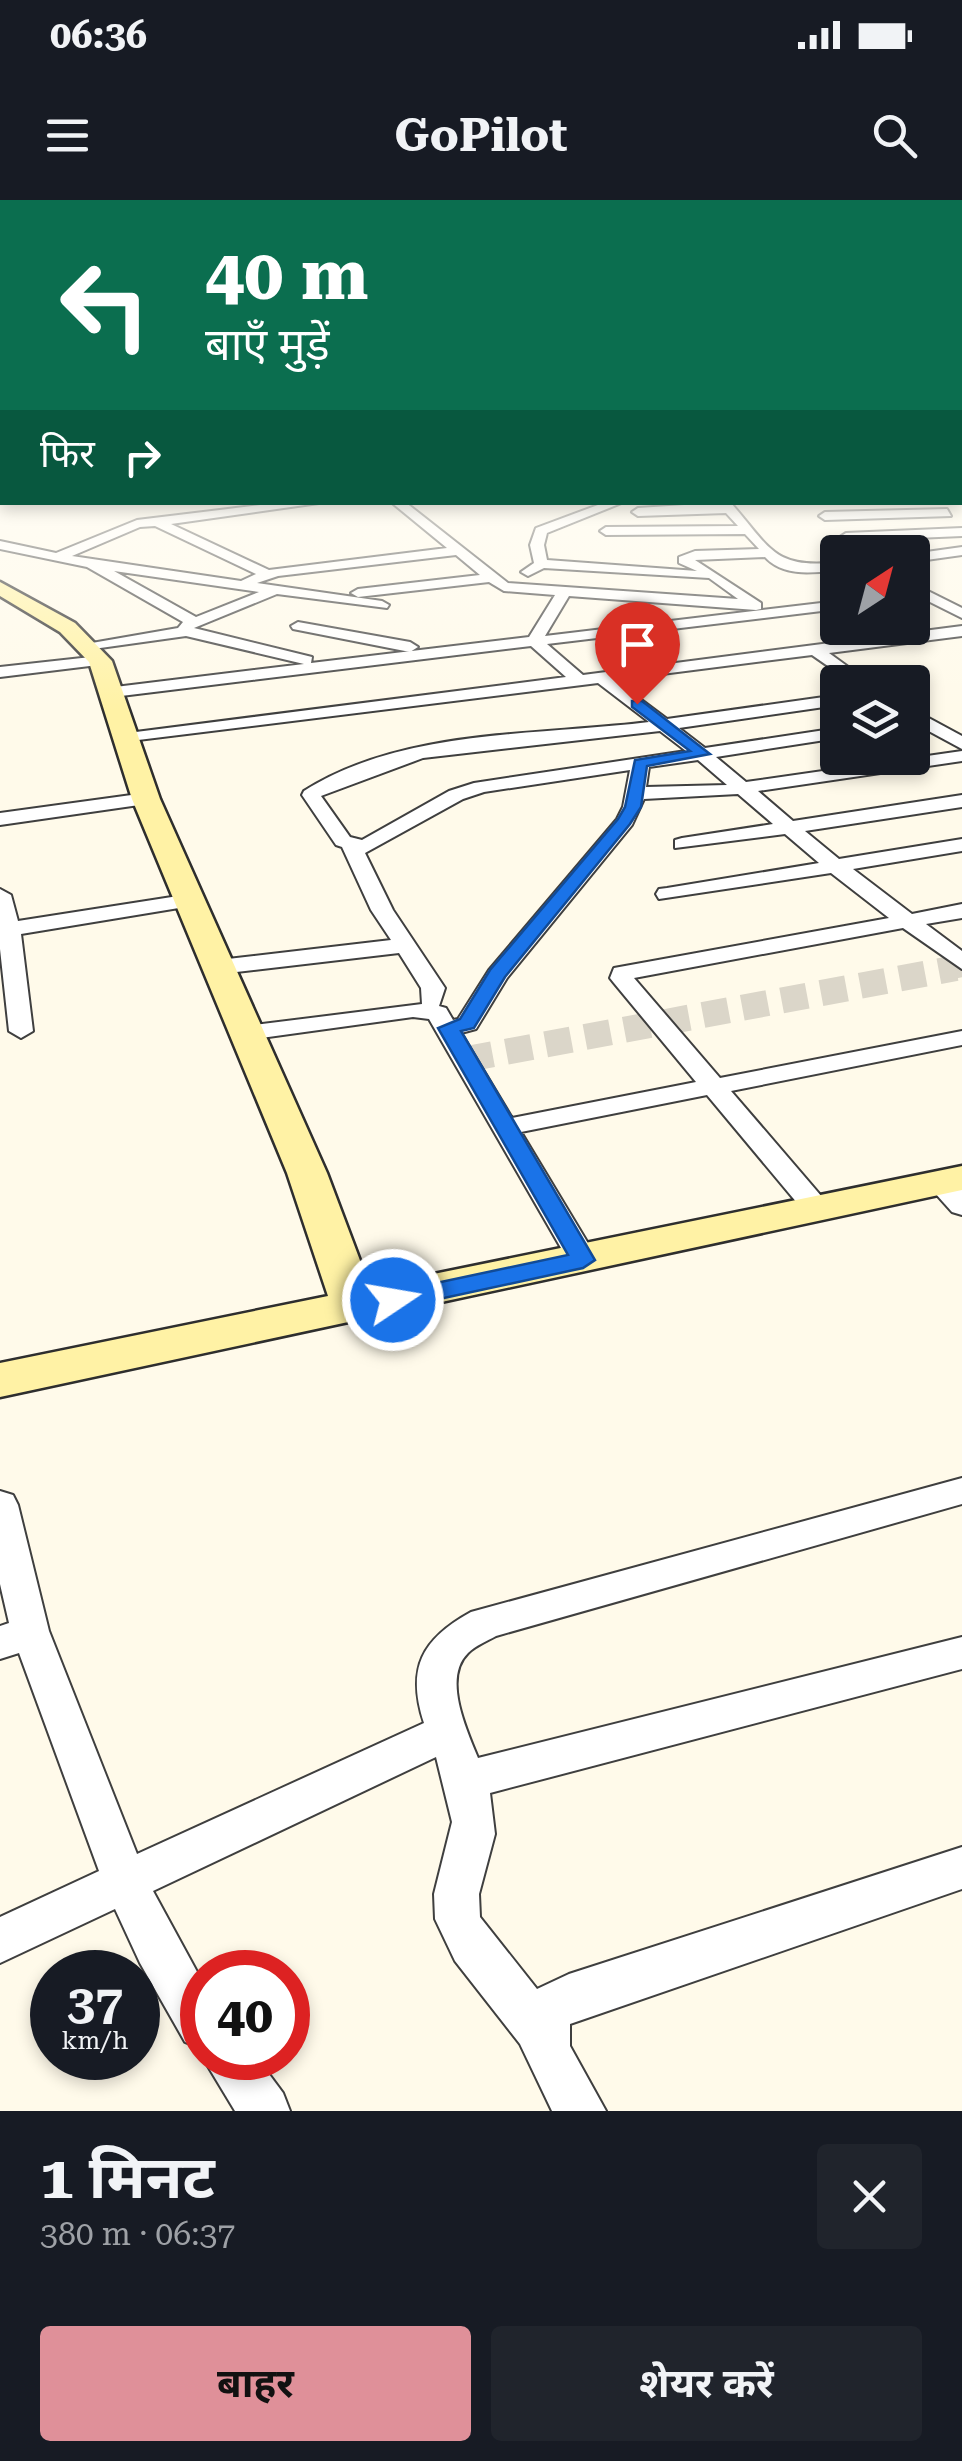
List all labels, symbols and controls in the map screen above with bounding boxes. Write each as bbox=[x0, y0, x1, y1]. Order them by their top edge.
text: 06:36 bbox=[50, 13, 147, 57]
icon: menu bbox=[40, 108, 95, 163]
icon: search bbox=[867, 108, 922, 163]
text: GoPilot bbox=[394, 109, 568, 162]
text: 40 m bbox=[205, 234, 369, 316]
icon: left bbox=[40, 240, 170, 370]
text: बाएँ मुड़ें bbox=[205, 318, 330, 371]
icon: right bbox=[115, 430, 170, 485]
text: फिर bbox=[40, 432, 95, 476]
north arrow bbox=[820, 535, 930, 645]
map controls bbox=[820, 535, 930, 775]
pin bbox=[595, 602, 680, 705]
icon: arrive bbox=[610, 617, 665, 672]
button: layers bbox=[820, 665, 930, 775]
position arrow bbox=[341, 1248, 445, 1352]
speed limit sign: 40 bbox=[180, 1950, 310, 2080]
text: 37 bbox=[67, 1974, 123, 2032]
text: km/h bbox=[62, 2026, 128, 2055]
text: 1 मिनट bbox=[40, 2142, 215, 2213]
button: close bbox=[817, 2144, 922, 2249]
text: 380 m · 06:37 bbox=[40, 2215, 235, 2253]
button: बाहर bbox=[40, 2326, 471, 2441]
button: शेयर करें bbox=[491, 2326, 922, 2441]

